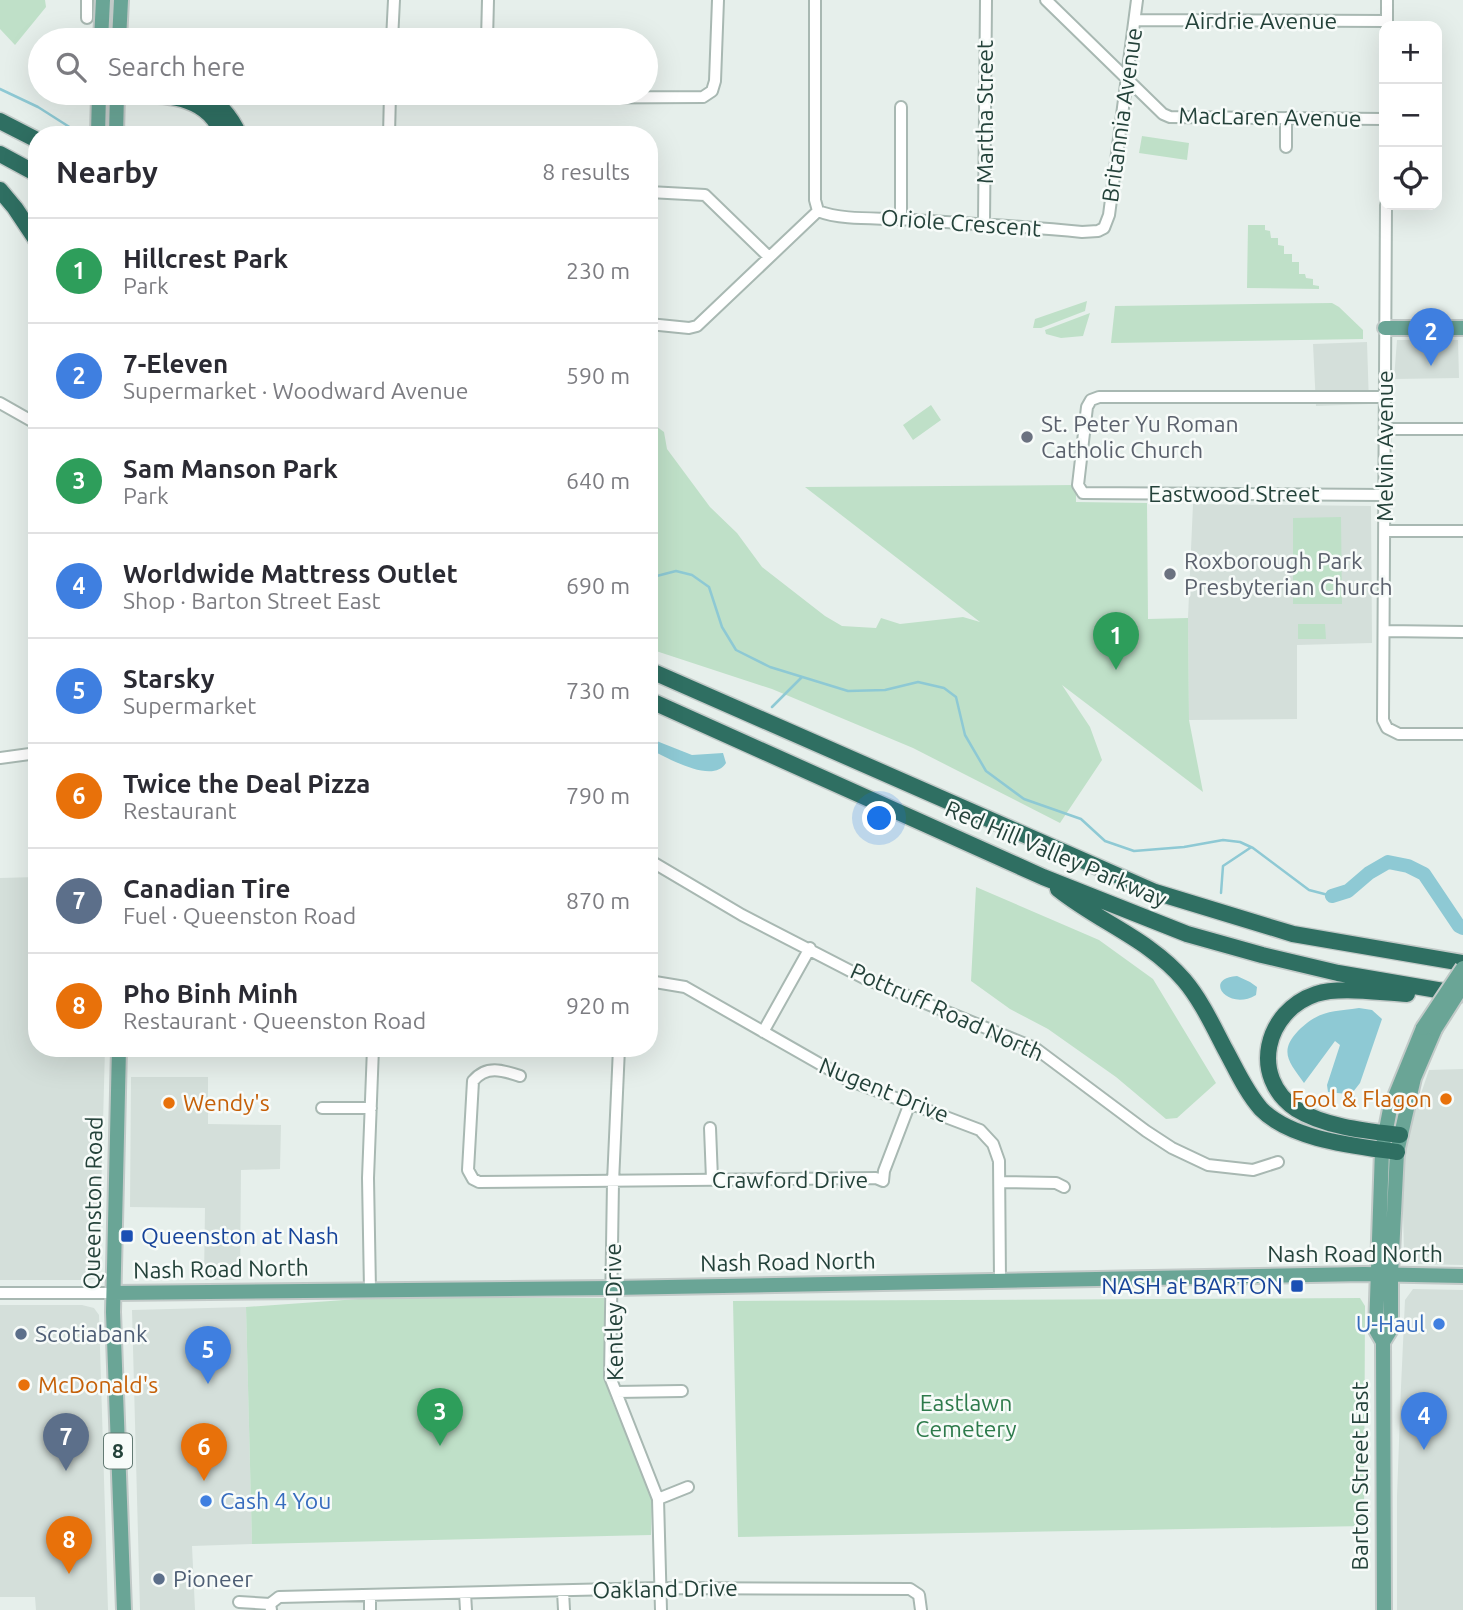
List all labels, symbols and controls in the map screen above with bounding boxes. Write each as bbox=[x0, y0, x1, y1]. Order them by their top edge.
street label: Airdrie Avenue bbox=[1185, 8, 1337, 33]
map controls bbox=[1379, 21, 1442, 210]
button: + bbox=[1379, 21, 1442, 84]
street label: Britannia Avenue bbox=[1097, 26, 1146, 204]
search box bbox=[28, 28, 658, 105]
street label: Martha Street bbox=[972, 40, 997, 184]
icon: search bbox=[52, 48, 90, 86]
text: Search here bbox=[108, 52, 245, 81]
button: − bbox=[1379, 84, 1442, 147]
street label: MacLaren Avenue bbox=[1178, 102, 1362, 131]
button: locate bbox=[1379, 147, 1442, 210]
text: Nearby bbox=[56, 155, 158, 189]
text: 8 results bbox=[542, 159, 630, 184]
street label: Oriole Crescent bbox=[880, 204, 1042, 241]
text: Hillcrest Park bbox=[123, 244, 288, 273]
text: 1 bbox=[73, 258, 85, 283]
text: 230 m bbox=[566, 258, 630, 283]
text: Park bbox=[123, 273, 169, 298]
pin: 2 bbox=[1408, 308, 1454, 366]
text: 7-Eleven bbox=[123, 349, 228, 378]
text: 2 bbox=[73, 363, 85, 388]
text: 590 m bbox=[566, 363, 630, 388]
street label: Melvin Avenue bbox=[1372, 370, 1397, 522]
text: Supermarket · Woodward Avenue bbox=[123, 378, 468, 403]
place label: St. Peter Yu Roman Catholic Church bbox=[1041, 411, 1239, 462]
marker: St. Peter Yu Roman Catholic Church bbox=[1019, 429, 1035, 445]
text: Sam Manson Park bbox=[123, 454, 338, 483]
text: 3 bbox=[73, 468, 85, 493]
text: 640 m bbox=[566, 468, 630, 493]
street label: Eastwood Street bbox=[1148, 481, 1320, 506]
text: Park bbox=[123, 483, 169, 508]
place label: Roxborough Park Presbyterian Church bbox=[1184, 548, 1393, 599]
text: Worldwide Mattress Outlet bbox=[123, 559, 458, 588]
marker: Roxborough Park Presbyterian Church bbox=[1162, 566, 1178, 582]
text: 4 bbox=[73, 573, 85, 598]
text: 690 m bbox=[566, 573, 630, 598]
text: Shop · Barton Street East bbox=[123, 588, 381, 613]
pin: 1 bbox=[1093, 612, 1139, 670]
text: Starsky bbox=[123, 664, 214, 693]
text: 5 bbox=[73, 678, 85, 703]
text: 730 m bbox=[566, 678, 630, 703]
text: Supermarket bbox=[123, 693, 256, 718]
text: Twice the Deal Pizza bbox=[123, 769, 370, 798]
text: 6 bbox=[73, 783, 85, 808]
text: 790 m bbox=[566, 783, 630, 808]
street label: Red Hill Valley Parkway bbox=[942, 795, 1171, 912]
text: Restaurant bbox=[123, 798, 237, 823]
your location bbox=[862, 801, 896, 835]
text: Canadian Tire bbox=[123, 874, 291, 903]
text: 7 bbox=[73, 888, 85, 913]
text: 870 m bbox=[566, 888, 630, 913]
text: Fuel · Queenston Road bbox=[123, 903, 356, 928]
street label: Pottruff Road North bbox=[847, 958, 1048, 1065]
text: Pho Binh Minh bbox=[123, 979, 298, 1008]
text: 8 bbox=[73, 993, 85, 1018]
text: 920 m bbox=[566, 993, 630, 1018]
text: Restaurant · Queenston Road bbox=[123, 1008, 426, 1033]
street label: Nugent Drive bbox=[816, 1052, 953, 1127]
place label: Fool & Flagon bbox=[1292, 1086, 1432, 1111]
place label: Wendy's bbox=[183, 1090, 270, 1115]
marker: Fool & Flagon bbox=[1438, 1091, 1454, 1107]
marker: Wendy's bbox=[161, 1095, 177, 1111]
street label: Queenston Road bbox=[78, 1116, 107, 1290]
street label: Crawford Drive bbox=[712, 1167, 868, 1192]
place label: Queenston at Nash bbox=[141, 1223, 339, 1248]
marker: Queenston at Nash bbox=[119, 1228, 135, 1244]
street label: Nash Road North bbox=[1267, 1241, 1443, 1266]
street label: Kentley Drive bbox=[600, 1243, 627, 1381]
street label: Nash Road North bbox=[700, 1247, 876, 1276]
street label: Nash Road North bbox=[133, 1254, 309, 1283]
place label: NASH at BARTON bbox=[1101, 1273, 1283, 1298]
marker: NASH at BARTON bbox=[1289, 1278, 1305, 1294]
place label: U-Haul bbox=[1356, 1311, 1425, 1336]
marker: U-Haul bbox=[1431, 1316, 1447, 1332]
place label: Scotiabank bbox=[35, 1321, 148, 1346]
marker: Scotiabank bbox=[13, 1326, 29, 1342]
pin: 5 bbox=[185, 1326, 231, 1384]
place label: McDonald's bbox=[38, 1372, 158, 1397]
marker: McDonald's bbox=[16, 1377, 32, 1393]
street label: Barton Street East bbox=[1347, 1381, 1372, 1571]
pin: 3 bbox=[417, 1388, 463, 1446]
park label: Eastlawn Cemetery bbox=[915, 1390, 1017, 1441]
pin: 4 bbox=[1401, 1392, 1447, 1450]
pin: 7 bbox=[43, 1413, 89, 1471]
pin: 6 bbox=[181, 1423, 227, 1481]
road number: 8 bbox=[104, 1434, 132, 1468]
place label: Cash 4 You bbox=[220, 1488, 331, 1513]
marker: Cash 4 You bbox=[198, 1493, 214, 1509]
pin: 8 bbox=[46, 1516, 92, 1574]
place label: Pioneer bbox=[173, 1566, 253, 1591]
marker: Pioneer bbox=[151, 1571, 167, 1587]
street label: Oakland Drive bbox=[592, 1575, 738, 1602]

